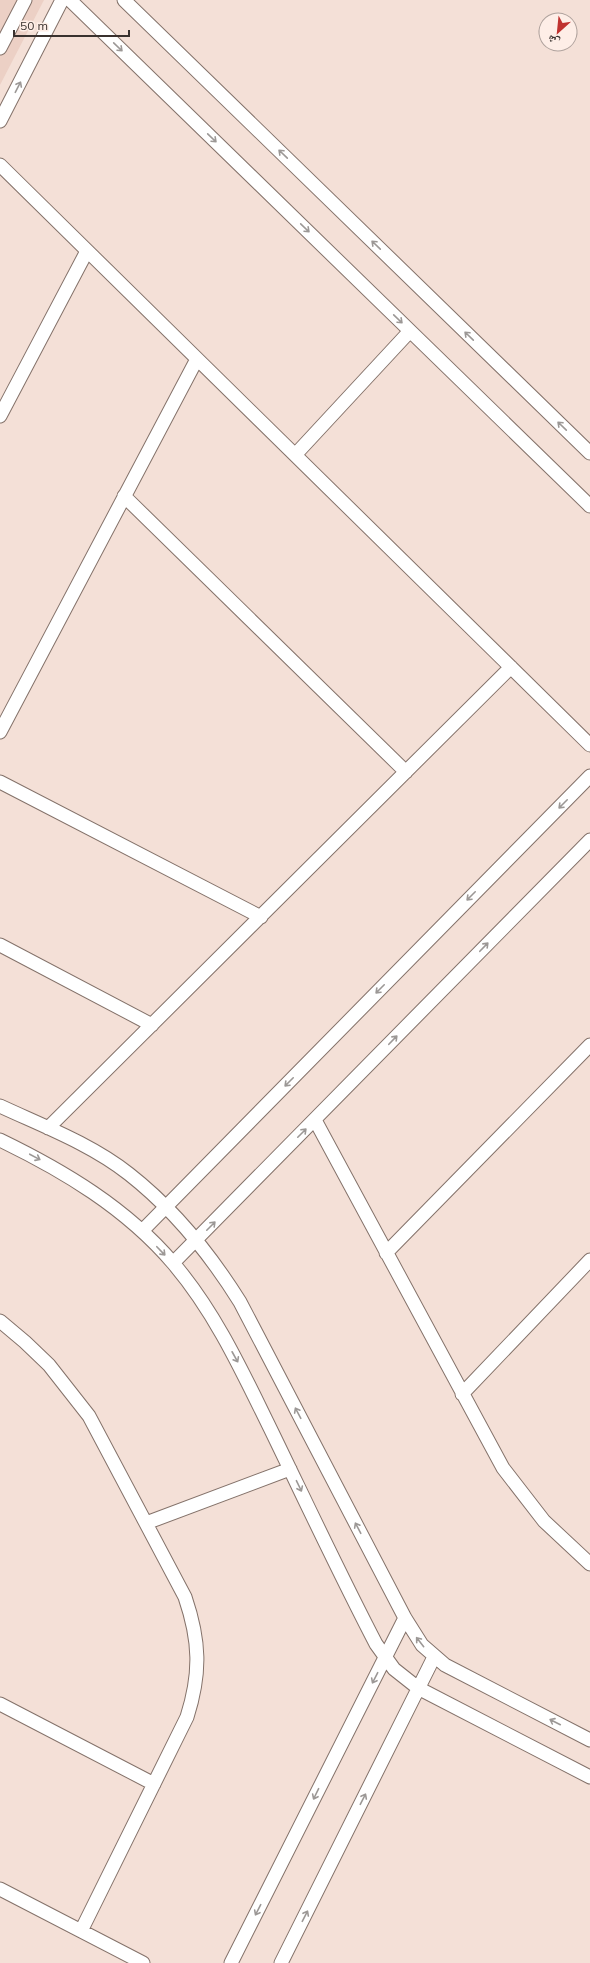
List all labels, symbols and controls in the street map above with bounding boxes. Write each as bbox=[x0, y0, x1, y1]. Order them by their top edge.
scale bar bbox=[14, 12, 129, 38]
north arrow bbox=[538, 12, 578, 52]
text: 50 m bbox=[20, 18, 48, 33]
text: ش bbox=[545, 31, 562, 50]
one-way arrow bbox=[113, 42, 123, 52]
one-way arrow bbox=[15, 81, 22, 93]
one-way arrow bbox=[207, 133, 217, 142]
one-way arrow bbox=[278, 149, 288, 159]
one-way arrow bbox=[300, 223, 310, 233]
one-way arrow bbox=[371, 240, 381, 250]
one-way arrow bbox=[393, 314, 403, 324]
one-way arrow bbox=[464, 331, 474, 340]
one-way arrow bbox=[557, 421, 567, 431]
one-way arrow bbox=[558, 799, 568, 809]
one-way arrow bbox=[466, 891, 476, 901]
one-way arrow bbox=[479, 942, 489, 952]
one-way arrow bbox=[375, 984, 385, 994]
one-way arrow bbox=[388, 1035, 398, 1045]
one-way arrow bbox=[284, 1077, 294, 1087]
one-way arrow bbox=[297, 1128, 307, 1138]
one-way arrow bbox=[29, 1154, 41, 1162]
one-way arrow bbox=[206, 1221, 216, 1231]
one-way arrow bbox=[156, 1246, 166, 1256]
one-way arrow bbox=[232, 1351, 239, 1363]
one-way arrow bbox=[294, 1407, 301, 1419]
one-way arrow bbox=[296, 1480, 303, 1492]
one-way arrow bbox=[354, 1522, 362, 1534]
one-way arrow bbox=[416, 1637, 425, 1648]
one-way arrow bbox=[371, 1671, 378, 1683]
one-way arrow bbox=[550, 1718, 562, 1725]
one-way arrow bbox=[312, 1787, 320, 1799]
one-way arrow bbox=[360, 1794, 367, 1806]
one-way arrow bbox=[254, 1904, 261, 1916]
one-way arrow bbox=[301, 1910, 309, 1922]

